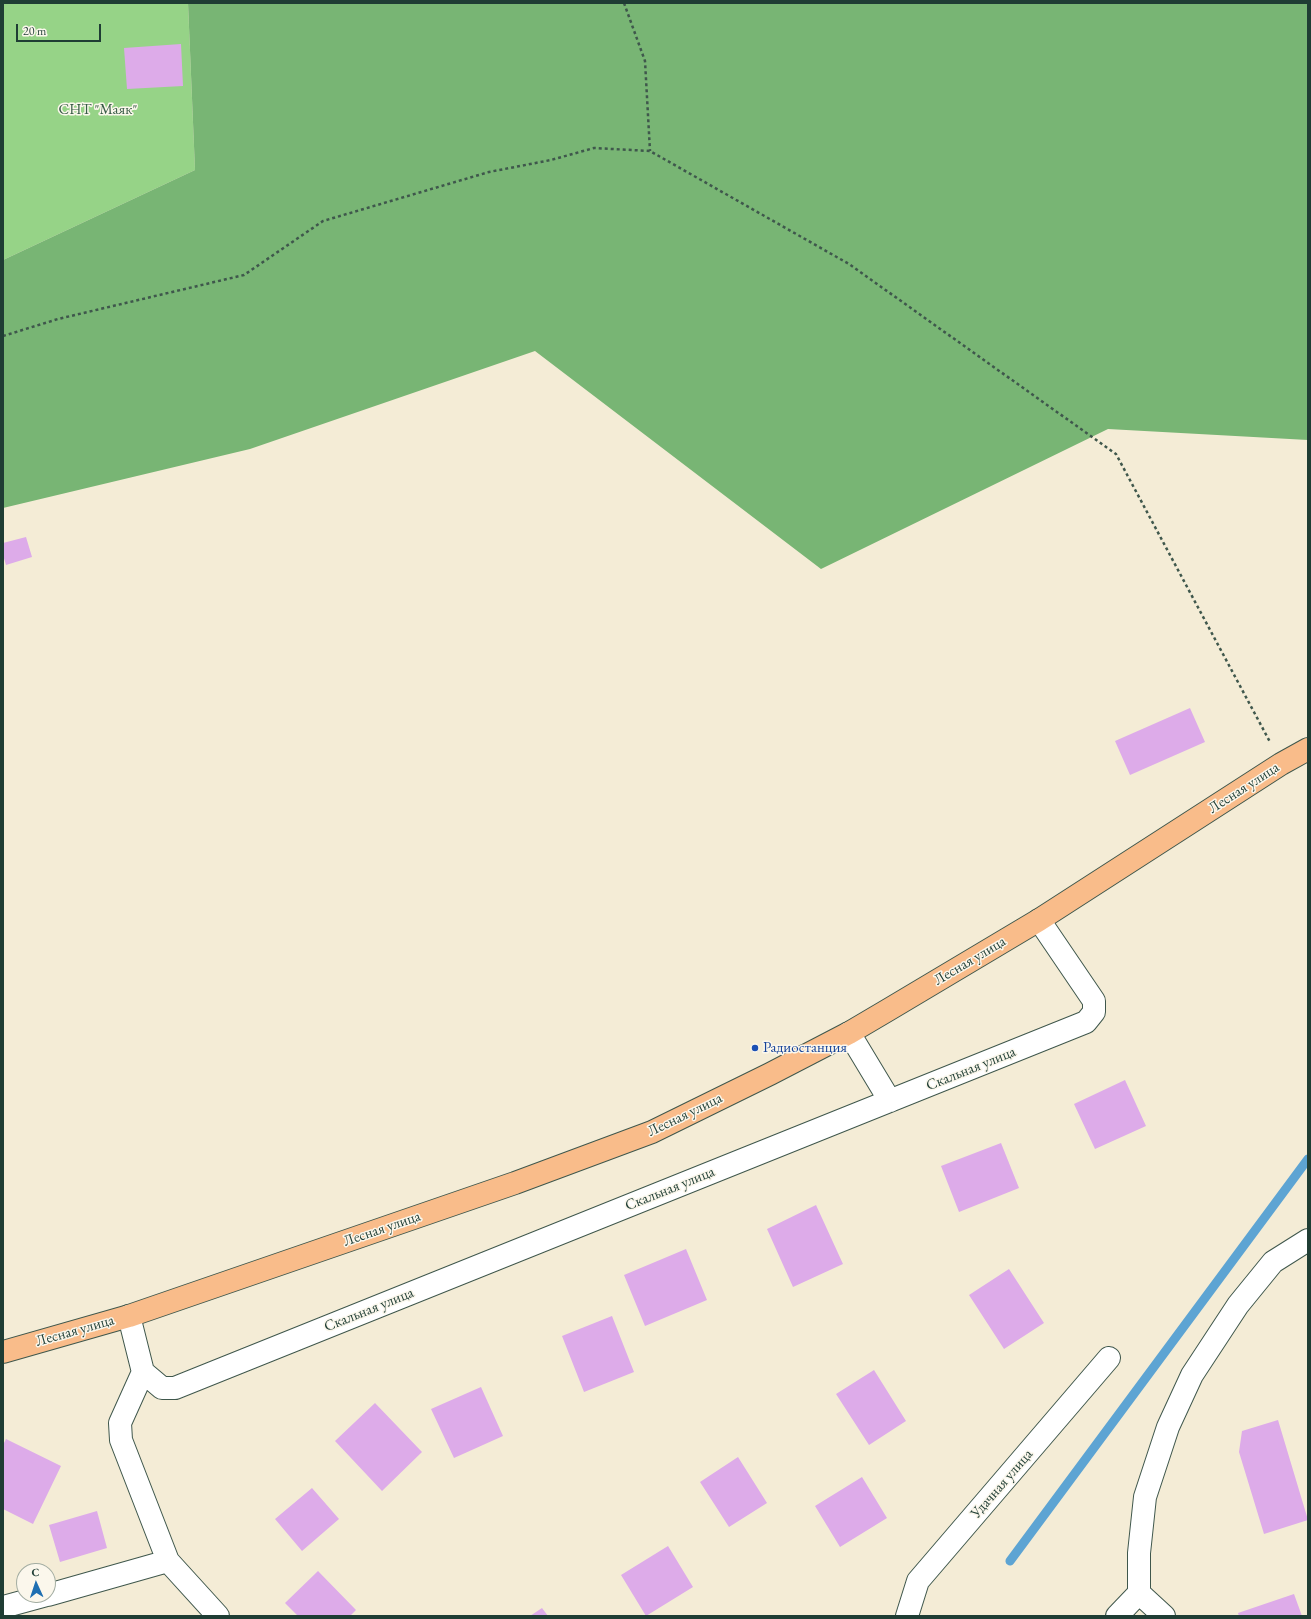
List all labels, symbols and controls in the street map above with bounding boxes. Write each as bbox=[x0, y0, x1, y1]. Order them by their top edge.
scale bar bbox=[18, 16, 103, 42]
text: 20 m bbox=[23, 23, 46, 39]
park label: СНТ "Маяк" bbox=[59, 101, 137, 119]
street label: Лесная улица bbox=[1205, 758, 1283, 818]
street label: Лесная улица bbox=[931, 932, 1009, 990]
place label: Радиостанция bbox=[763, 1039, 847, 1057]
marker: Радиостанция bbox=[750, 1043, 760, 1053]
street label: Скальная улица bbox=[924, 1043, 1018, 1095]
street label: Лесная улица bbox=[645, 1089, 725, 1141]
street label: Скальная улица bbox=[623, 1163, 717, 1215]
street label: Лесная улица bbox=[341, 1207, 423, 1251]
street label: Скальная улица bbox=[322, 1284, 416, 1336]
street label: Лесная улица bbox=[34, 1311, 116, 1351]
street label: Удачная улица bbox=[967, 1446, 1037, 1522]
north arrow bbox=[16, 1563, 56, 1603]
text: С bbox=[31, 1565, 40, 1579]

